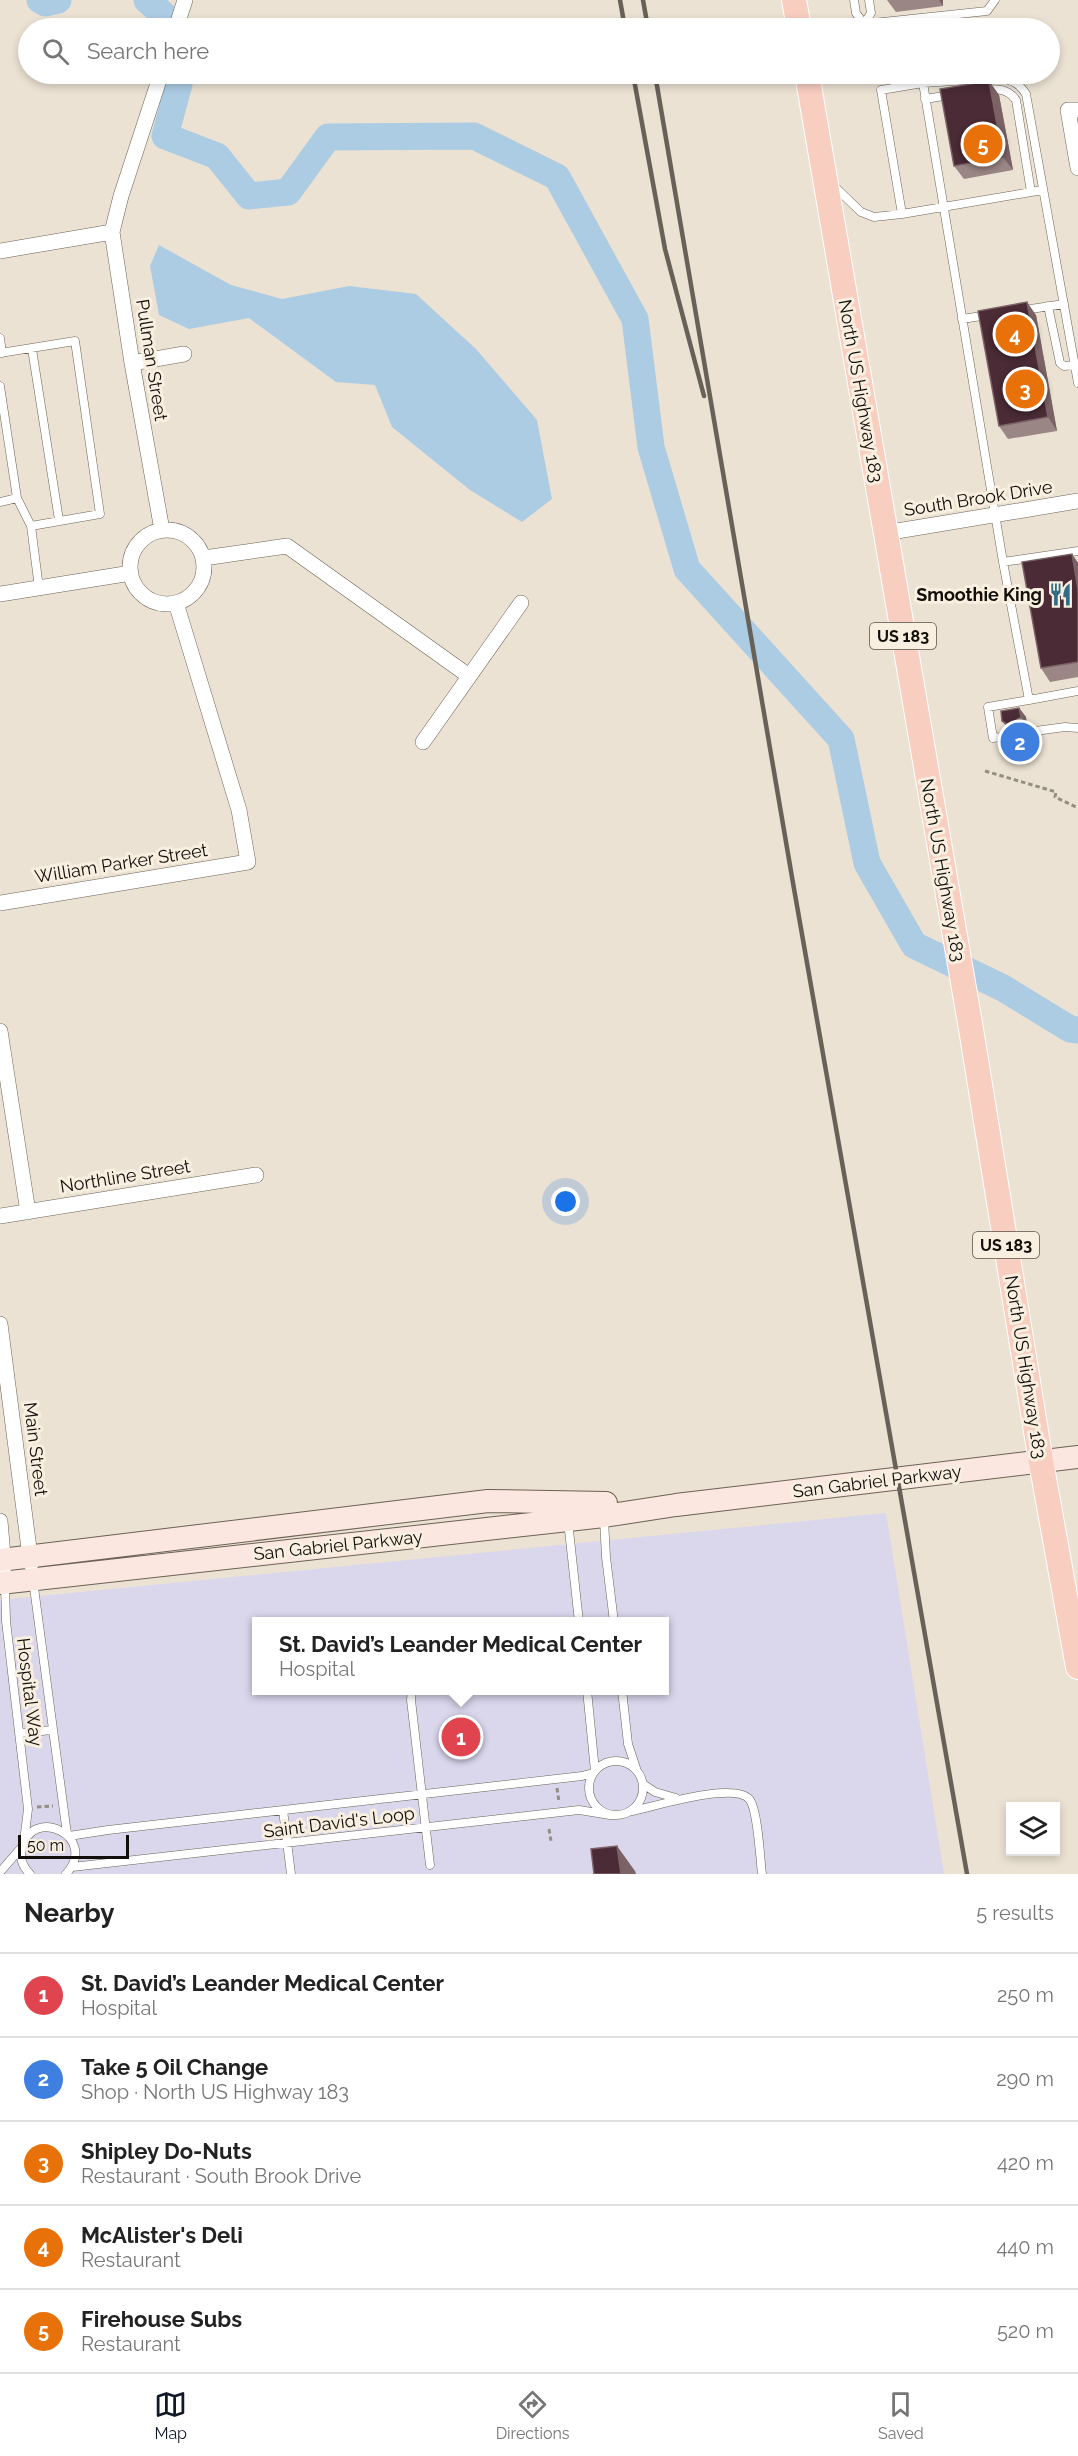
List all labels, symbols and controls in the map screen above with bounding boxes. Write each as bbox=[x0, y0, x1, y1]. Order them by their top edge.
search box bbox=[18, 18, 1060, 84]
icon: search bbox=[39, 35, 72, 68]
text: Search here bbox=[87, 38, 209, 64]
pin: 5 bbox=[964, 122, 1002, 166]
street label: Pullman Street bbox=[132, 298, 172, 422]
street label: North US Highway 183 bbox=[835, 298, 887, 484]
pin: 4 bbox=[996, 312, 1034, 356]
pin: 3 bbox=[1006, 366, 1044, 412]
street label: South Brook Drive bbox=[902, 476, 1054, 520]
restaurant icon: Smoothie King bbox=[1047, 581, 1073, 607]
place label: Smoothie King bbox=[916, 584, 1042, 605]
road number: US 183 bbox=[870, 623, 936, 649]
pin: 2 bbox=[1000, 720, 1040, 764]
street label: North US Highway 183 bbox=[917, 777, 969, 963]
street label: William Parker Street bbox=[33, 839, 209, 887]
street label: Northline Street bbox=[58, 1155, 192, 1197]
your location bbox=[551, 1187, 580, 1216]
road number: US 183 bbox=[973, 1232, 1039, 1258]
street label: North US Highway 183 bbox=[1001, 1274, 1051, 1460]
street label: Main Street bbox=[20, 1401, 52, 1497]
street label: San Gabriel Parkway bbox=[791, 1460, 963, 1502]
street label: San Gabriel Parkway bbox=[252, 1526, 424, 1564]
popup bbox=[252, 1617, 669, 1695]
text: St. David’s Leander Medical Center bbox=[279, 1631, 642, 1657]
street label: Hospital Way bbox=[13, 1637, 47, 1748]
text: Hospital bbox=[279, 1657, 355, 1681]
pin: 1 bbox=[442, 1714, 480, 1760]
street label: Saint David's Loop bbox=[262, 1802, 416, 1842]
map controls bbox=[1006, 1802, 1060, 1856]
button: layers bbox=[1006, 1802, 1060, 1856]
scale bar bbox=[18, 1832, 129, 1860]
text: 50 m bbox=[27, 1836, 64, 1855]
text: Nearby bbox=[24, 1898, 114, 1928]
text: 5 results bbox=[976, 1901, 1054, 1925]
text: St. David’s Leander Medical Center bbox=[81, 1970, 444, 1996]
text: 1 bbox=[39, 1983, 48, 2007]
text: 250 m bbox=[997, 1983, 1054, 2007]
text: Hospital bbox=[81, 1996, 157, 2020]
text: Take 5 Oil Change bbox=[81, 2054, 268, 2080]
text: 2 bbox=[38, 2067, 49, 2091]
text: 290 m bbox=[996, 2067, 1054, 2091]
text: Shop · North US Highway 183 bbox=[81, 2080, 349, 2104]
text: Shipley Do-Nuts bbox=[81, 2138, 252, 2164]
text: 3 bbox=[38, 2151, 49, 2175]
text: 420 m bbox=[997, 2151, 1054, 2175]
text: Restaurant · South Brook Drive bbox=[81, 2164, 361, 2188]
text: McAlister's Deli bbox=[81, 2222, 243, 2248]
text: 4 bbox=[38, 2235, 49, 2259]
text: 440 m bbox=[996, 2235, 1054, 2259]
text: Restaurant bbox=[81, 2248, 181, 2272]
text: Firehouse Subs bbox=[81, 2306, 242, 2332]
text: 5 bbox=[38, 2319, 49, 2343]
text: 520 m bbox=[997, 2319, 1054, 2343]
text: Restaurant bbox=[81, 2332, 181, 2356]
tab: Map bbox=[154, 2388, 187, 2443]
tab: Directions bbox=[496, 2388, 570, 2443]
tab: Saved bbox=[878, 2388, 924, 2443]

